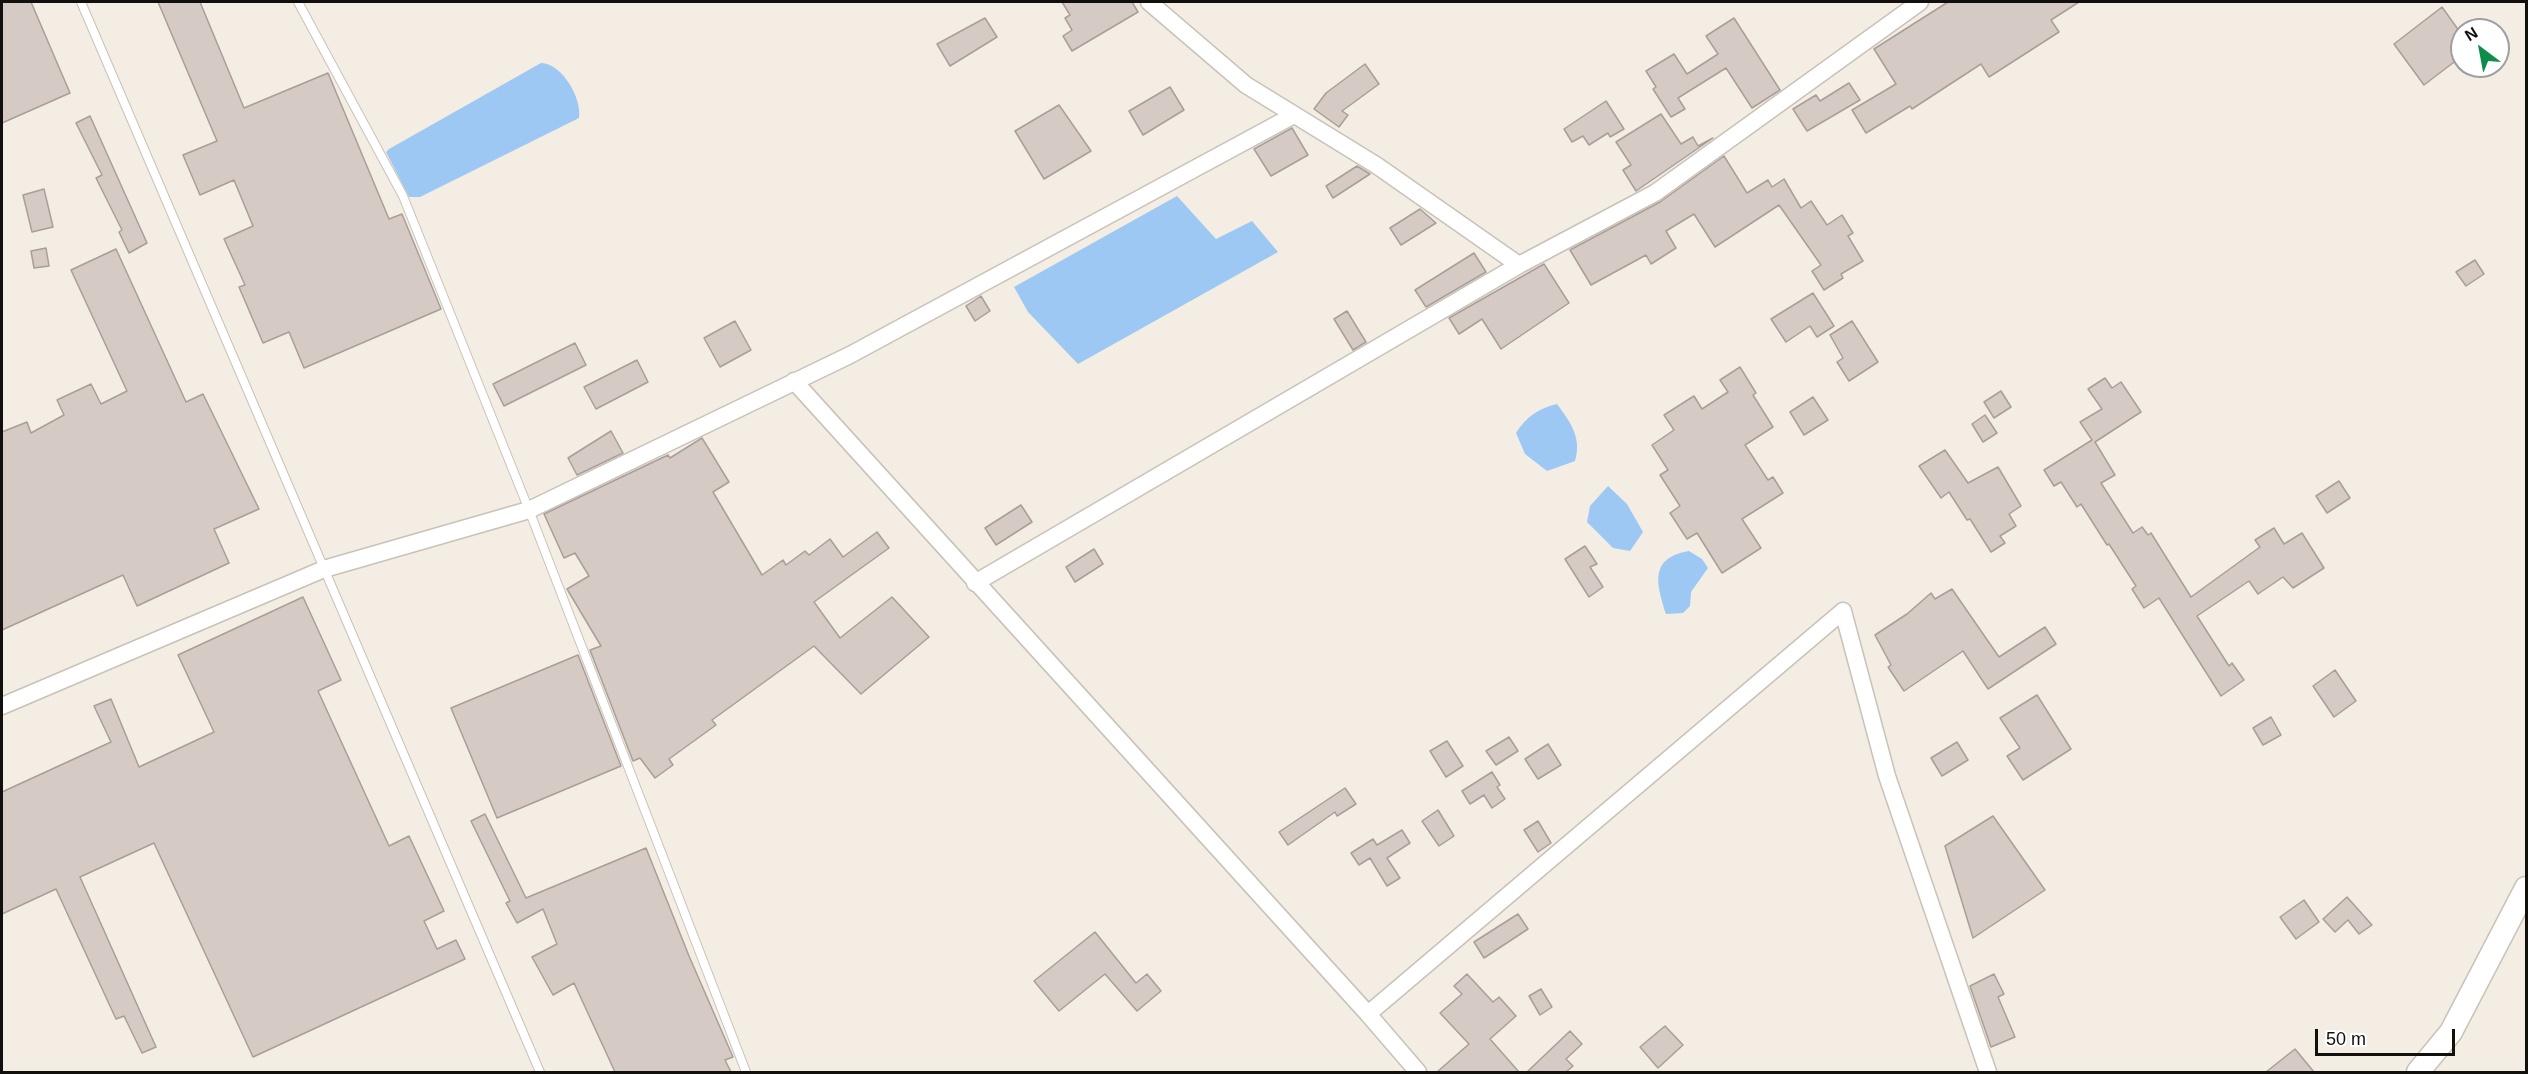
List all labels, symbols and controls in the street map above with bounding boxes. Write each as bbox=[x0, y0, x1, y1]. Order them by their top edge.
north arrow bbox=[2450, 18, 2510, 78]
text: N bbox=[2462, 24, 2481, 44]
scale bar bbox=[2318, 1017, 2458, 1055]
text: 50 m bbox=[2326, 1029, 2366, 1049]

